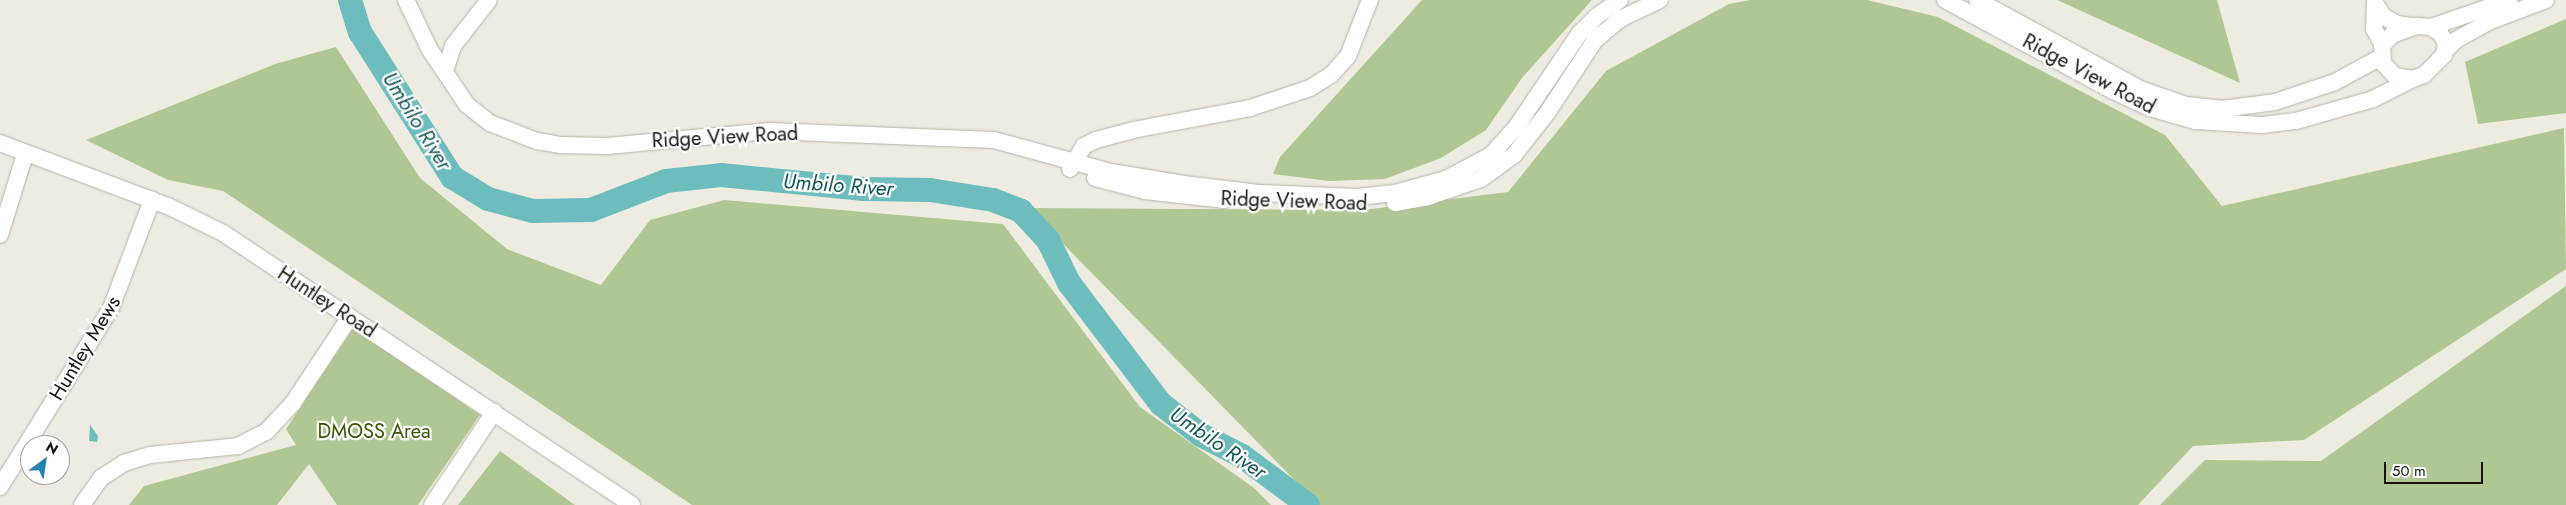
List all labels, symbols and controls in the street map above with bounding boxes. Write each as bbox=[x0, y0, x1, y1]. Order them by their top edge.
street label: Ridge View Road bbox=[2019, 29, 2159, 119]
water label: Umbilo River bbox=[377, 67, 457, 175]
street label: Ridge View Road bbox=[651, 121, 799, 153]
water label: Umbilo River bbox=[782, 169, 894, 201]
street label: Ridge View Road bbox=[1220, 186, 1368, 216]
street label: Huntley Road bbox=[273, 261, 381, 343]
street label: Huntley Mews bbox=[44, 292, 126, 404]
water label: Umbilo River bbox=[1165, 402, 1271, 484]
park label: DMOSS Area bbox=[317, 419, 431, 443]
north arrow bbox=[20, 435, 70, 485]
text: N bbox=[42, 437, 62, 459]
scale bar bbox=[2386, 452, 2485, 484]
text: 50 m bbox=[2392, 460, 2426, 482]

